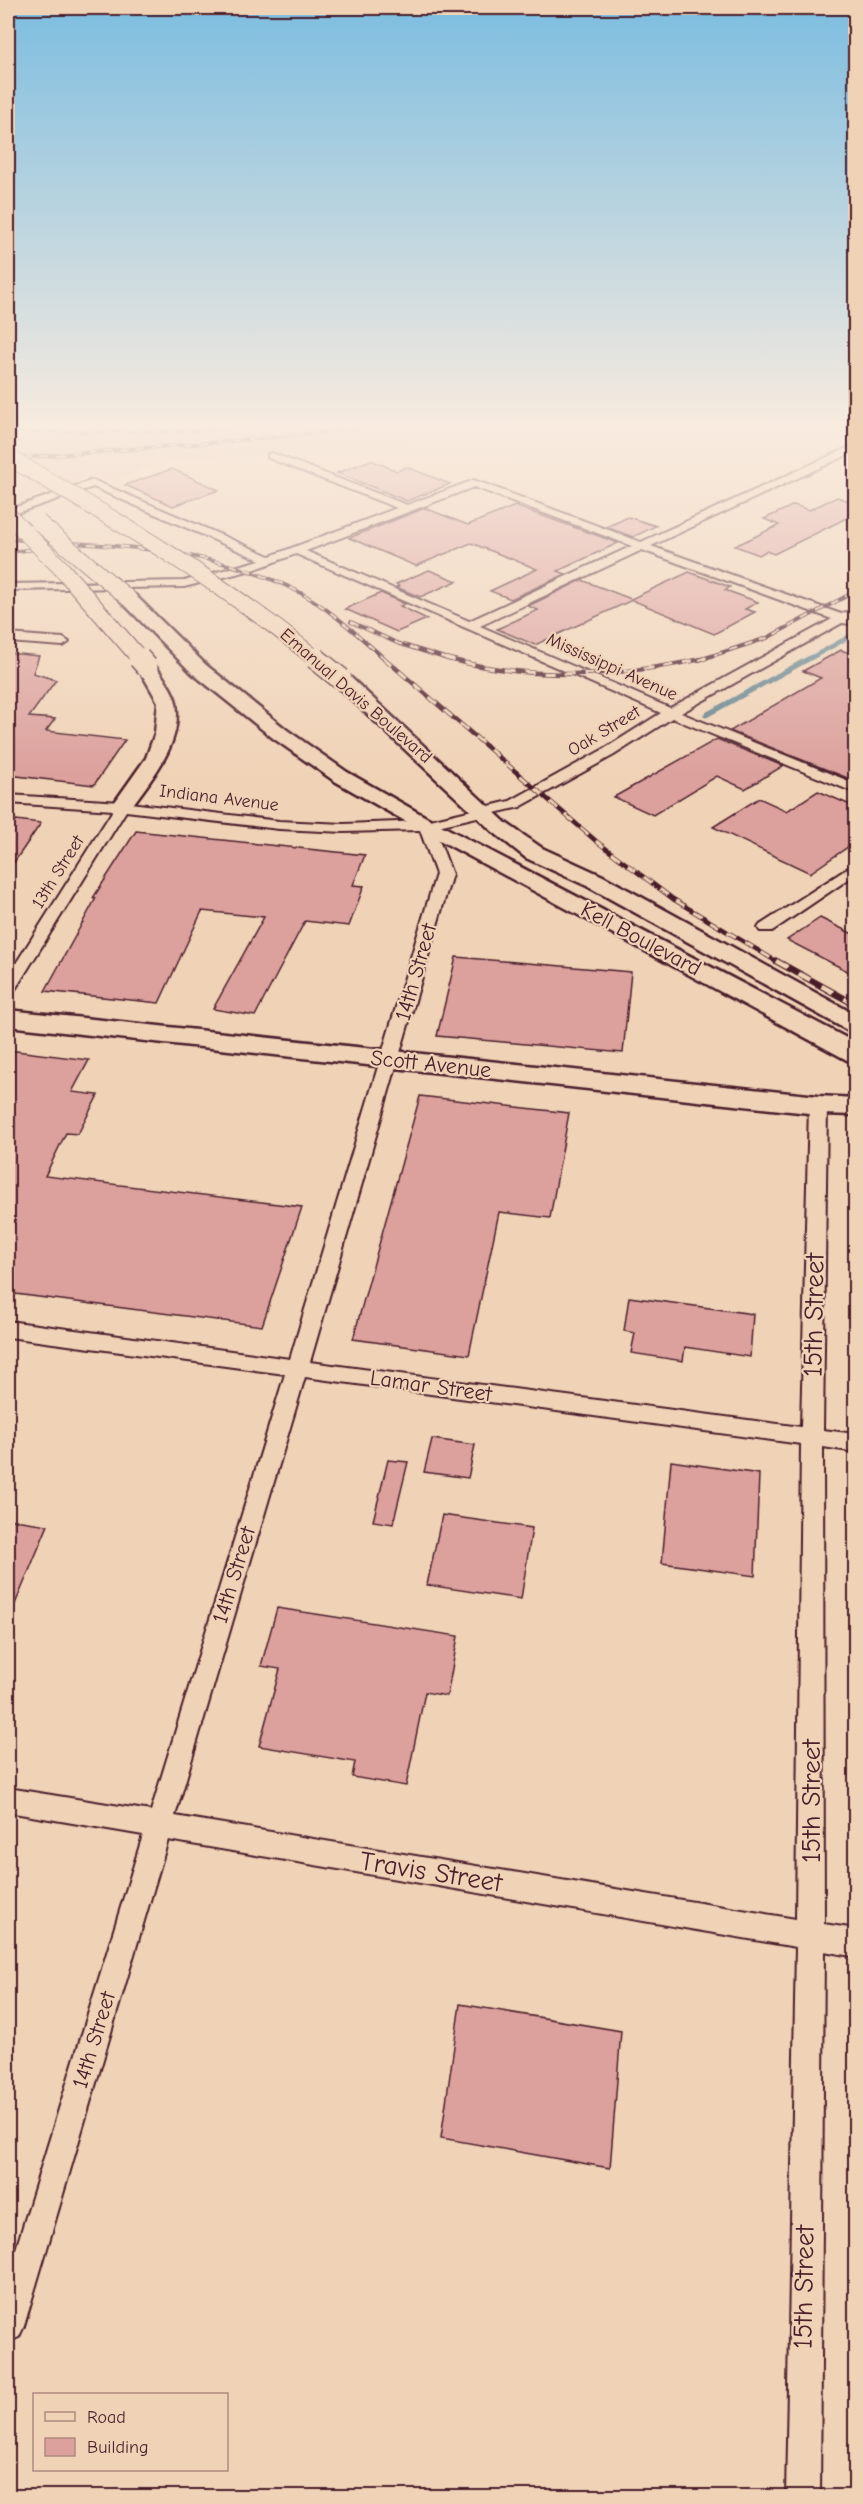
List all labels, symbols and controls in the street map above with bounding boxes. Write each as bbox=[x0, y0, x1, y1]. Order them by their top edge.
street label: Emanual Davis Boulevard bbox=[276, 624, 436, 768]
street label: Mississippi Avenue bbox=[543, 629, 681, 705]
street label: Oak Street bbox=[564, 701, 645, 761]
street label: Indiana Avenue bbox=[158, 780, 280, 816]
street label: 13th Street bbox=[27, 831, 89, 912]
street label: Kell Boulevard bbox=[576, 896, 706, 982]
street label: 14th Street bbox=[390, 920, 442, 1024]
street label: Scott Avenue bbox=[369, 1045, 493, 1083]
street label: 15th Street bbox=[797, 1251, 831, 1377]
street label: Lamar Street bbox=[368, 1365, 494, 1408]
street label: 14th Street bbox=[207, 1523, 261, 1627]
street label: 15th Street bbox=[796, 1738, 827, 1863]
street label: Travis Street bbox=[358, 1845, 506, 1899]
street label: 14th Street bbox=[67, 1988, 121, 2092]
street label: 15th Street bbox=[787, 2223, 821, 2349]
legend bbox=[33, 2393, 228, 2471]
text: Road bbox=[87, 2407, 126, 2428]
text: Building bbox=[87, 2437, 149, 2458]

